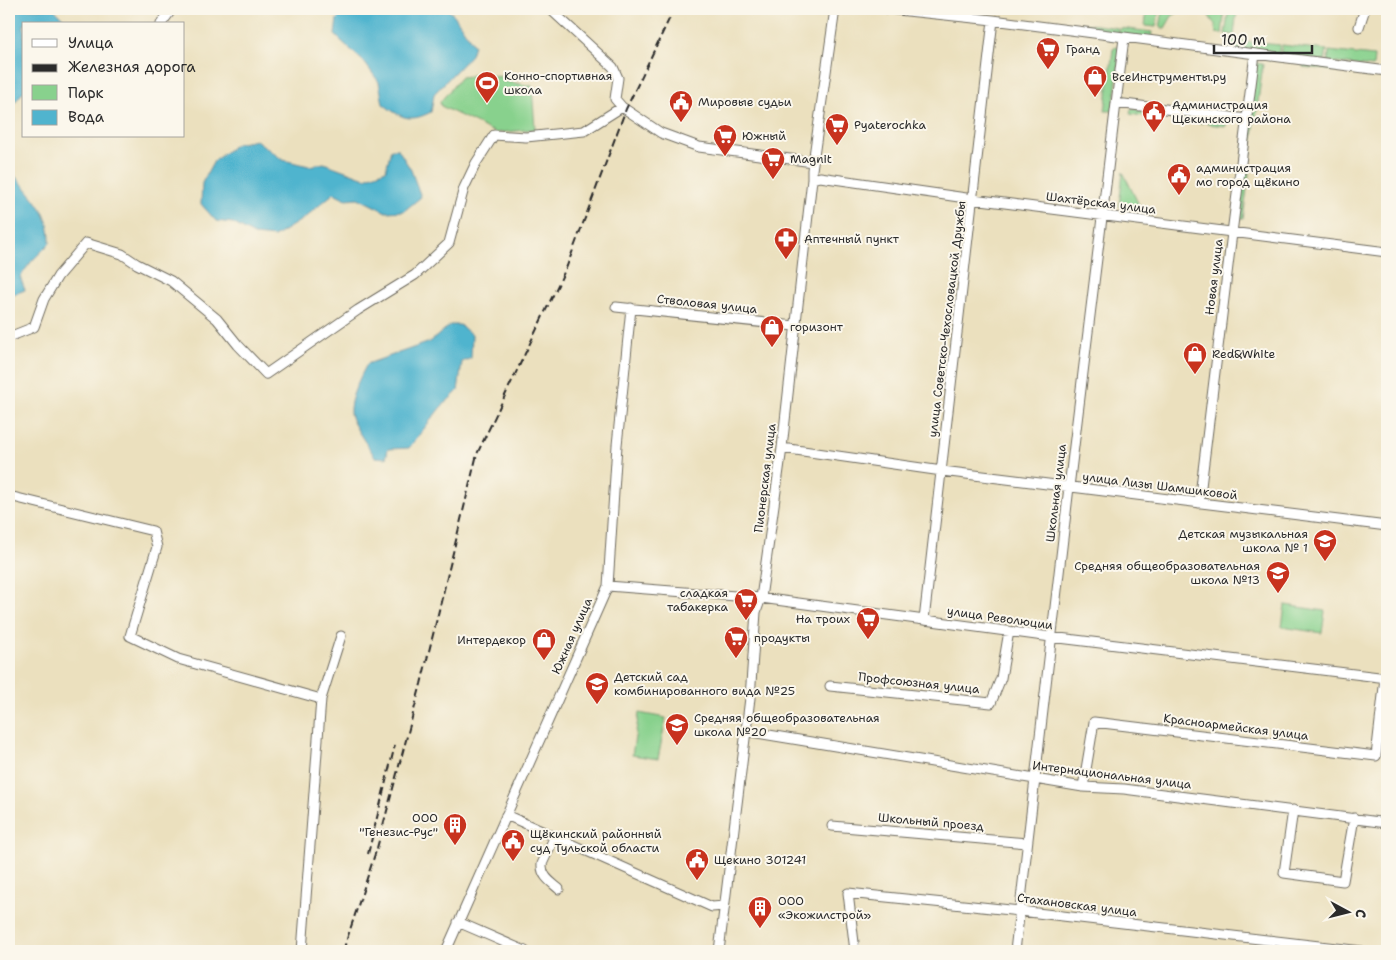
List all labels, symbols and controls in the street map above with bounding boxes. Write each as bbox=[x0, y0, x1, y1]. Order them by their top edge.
legend bbox=[22, 22, 185, 138]
scale bar bbox=[1214, 22, 1311, 54]
text: 100 m bbox=[1221, 30, 1266, 50]
text: Улица bbox=[68, 33, 114, 53]
supermarket icon: Гранд bbox=[1035, 36, 1061, 70]
place label: Гранд bbox=[1066, 41, 1100, 57]
text: Железная дорога bbox=[68, 57, 196, 77]
shop icon: ВсеИнструменты.ру bbox=[1082, 64, 1108, 98]
place label: Конно-спортивная школа bbox=[504, 68, 612, 98]
place label: ВсеИнструменты.ру bbox=[1112, 69, 1226, 85]
sports icon: Конно-спортивная школа bbox=[474, 70, 500, 104]
text: Парк bbox=[68, 83, 104, 103]
public building icon: Мировые судьи bbox=[668, 89, 694, 123]
place label: Мировые судьи bbox=[698, 94, 792, 110]
place label: Администрация Щекинского района bbox=[1172, 97, 1291, 127]
public building icon: Администрация Щекинского района bbox=[1141, 99, 1167, 133]
text: Вода bbox=[68, 107, 105, 127]
supermarket icon: Pyaterochka bbox=[824, 112, 850, 146]
place label: Pyaterochka bbox=[854, 117, 926, 133]
supermarket icon: Южный bbox=[712, 123, 738, 157]
place label: Южный bbox=[742, 128, 786, 144]
supermarket icon: Magnit bbox=[760, 146, 786, 180]
place label: Magnit bbox=[790, 151, 832, 167]
place label: администрация мо город щёкино bbox=[1196, 160, 1300, 190]
public building icon: администрация мо город щёкино bbox=[1166, 162, 1192, 196]
street label: Шахтёрская улица bbox=[1045, 188, 1158, 218]
street label: улица Советско-Чехословацкой Дружбы bbox=[925, 200, 969, 438]
pharmacy icon: Аптечный пункт bbox=[773, 226, 799, 260]
place label: Аптечный пункт bbox=[804, 231, 900, 247]
street label: Новая улица bbox=[1201, 237, 1227, 316]
street label: Стволовая улица bbox=[656, 291, 758, 317]
shop icon: горизонт bbox=[759, 314, 785, 348]
place label: горизонт bbox=[790, 319, 844, 335]
shop icon: Red&White bbox=[1182, 341, 1208, 375]
place label: Red&White bbox=[1212, 346, 1276, 362]
street label: Пионерская улица bbox=[750, 422, 780, 533]
street label: Школьная улица bbox=[1042, 442, 1070, 543]
street label: улица Лизы Шамшиковой bbox=[1082, 469, 1239, 503]
place label: Детская музыкальная школа № 1 bbox=[1178, 526, 1308, 556]
school or university icon: Детская музыкальная школа № 1 bbox=[1312, 528, 1338, 562]
place label: Средняя общеобразовательная школа №13 bbox=[1074, 558, 1260, 588]
school or university icon: Средняя общеобразовательная школа №13 bbox=[1265, 560, 1291, 594]
place label: сладкая табакерка bbox=[667, 585, 729, 615]
supermarket icon: сладкая табакерка bbox=[733, 587, 759, 621]
street label: Южная улица bbox=[548, 595, 596, 677]
street label: улица Революции bbox=[946, 603, 1054, 633]
supermarket icon: На троих bbox=[855, 606, 881, 640]
place label: На троих bbox=[796, 611, 850, 627]
supermarket icon: продукты bbox=[723, 625, 749, 659]
shop icon: Интердекор bbox=[531, 627, 557, 661]
place label: продукты bbox=[754, 630, 810, 646]
place label: Интердекор bbox=[457, 632, 526, 648]
place label: Детский сад комбинированного вида №25 bbox=[614, 669, 795, 699]
street label: Профсоюзная улица bbox=[858, 669, 981, 697]
school or university icon: Детский сад комбинированного вида №25 bbox=[584, 671, 610, 705]
place label: Средняя общеобразовательная школа №20 bbox=[694, 710, 880, 740]
street label: Красноармейская улица bbox=[1163, 710, 1310, 744]
school or university icon: Средняя общеобразовательная школа №20 bbox=[664, 712, 690, 746]
street label: Интернациональная улица bbox=[1032, 757, 1193, 793]
street label: Школьный проезд bbox=[877, 809, 985, 835]
place label: ООО "Генезис-Рус" bbox=[359, 810, 438, 840]
building icon: ООО "Генезис-Рус" bbox=[442, 812, 468, 846]
place label: Щёкинский районный суд Тульской области bbox=[530, 826, 662, 856]
public building icon: Щёкинский районный суд Тульской области bbox=[500, 828, 526, 862]
public building icon: Щекино 301241 bbox=[684, 847, 710, 881]
place label: Щекино 301241 bbox=[714, 852, 806, 868]
north arrow bbox=[1324, 888, 1374, 938]
street label: Стахановская улица bbox=[1016, 890, 1138, 920]
place label: ООО «Экожилстрой» bbox=[778, 893, 871, 923]
building icon: ООО «Экожилстрой» bbox=[747, 895, 773, 929]
text: С bbox=[1351, 908, 1370, 919]

